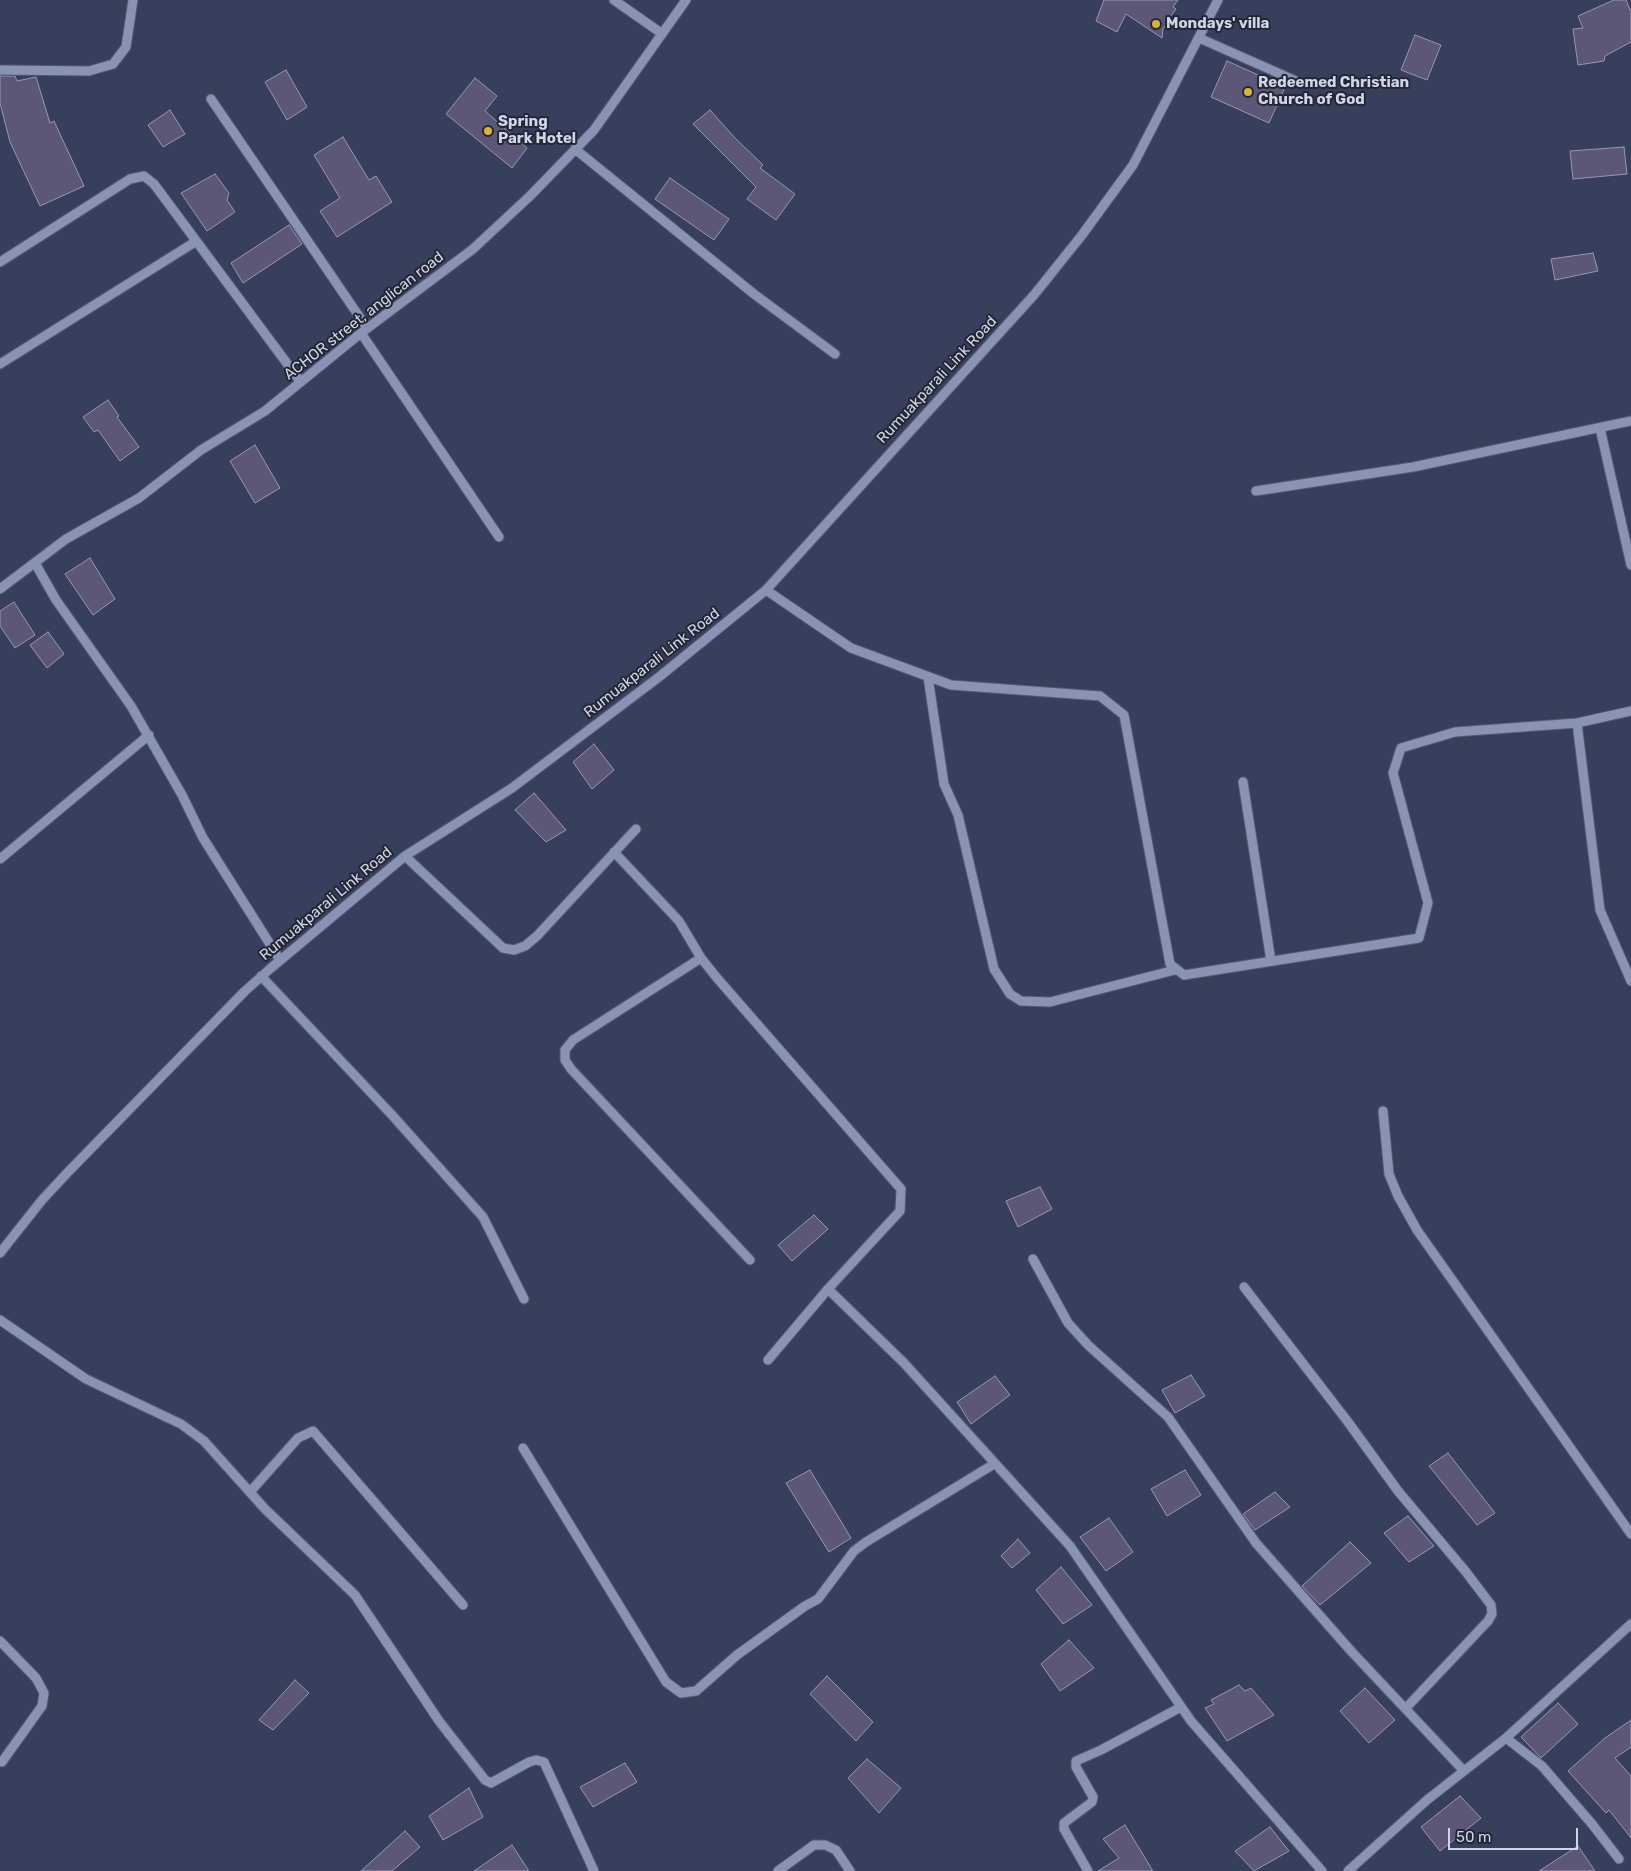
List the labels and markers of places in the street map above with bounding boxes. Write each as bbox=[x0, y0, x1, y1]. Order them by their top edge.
place label: Mondays' villa bbox=[1166, 15, 1269, 33]
marker: Mondays' villa bbox=[1150, 18, 1162, 30]
place label: Redeemed Christian Church of God bbox=[1258, 74, 1409, 109]
marker: Redeemed Christian Church of God bbox=[1242, 86, 1254, 98]
place label: Spring Park Hotel bbox=[498, 113, 576, 148]
marker: Spring Park Hotel bbox=[482, 125, 494, 137]

